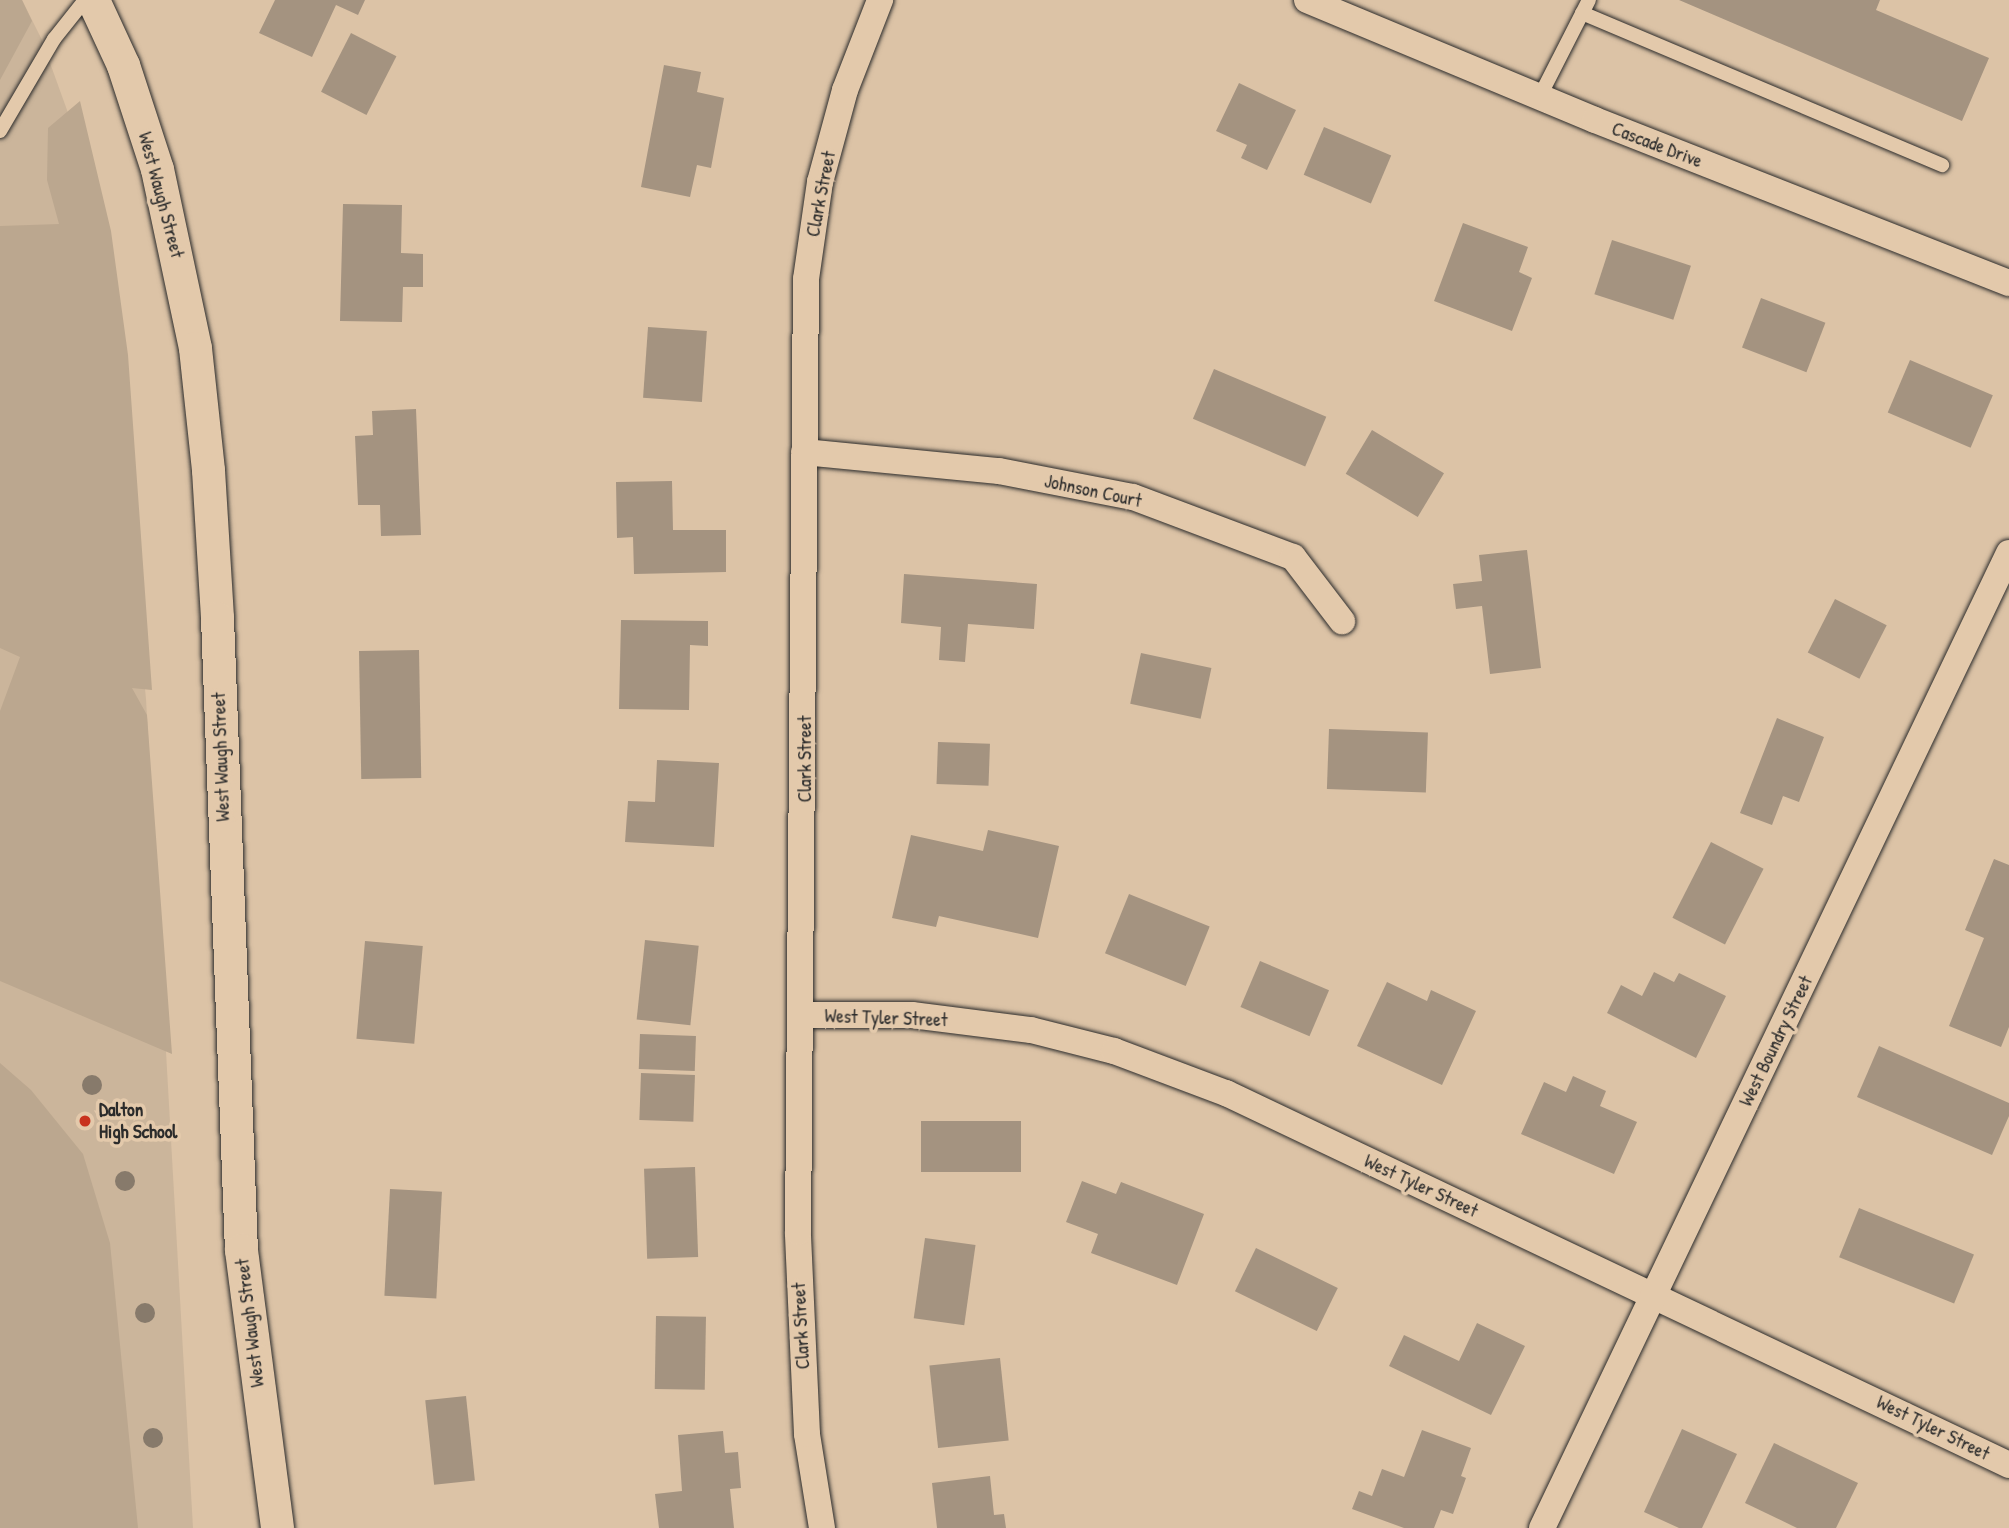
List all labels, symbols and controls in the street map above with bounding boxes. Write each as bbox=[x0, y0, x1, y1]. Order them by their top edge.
street label: Cascade Drive bbox=[1609, 117, 1705, 173]
street label: West Waugh Street bbox=[133, 130, 189, 260]
street label: Clark Street bbox=[802, 149, 840, 239]
street label: Johnson Court bbox=[1042, 470, 1144, 512]
street label: West Waugh Street bbox=[207, 692, 235, 822]
street label: Clark Street bbox=[794, 716, 816, 802]
street label: West Boundry Street bbox=[1735, 972, 1817, 1110]
street label: West Tyler Street bbox=[824, 1004, 948, 1032]
place label: Dalton High School bbox=[99, 1099, 177, 1143]
marker: Dalton High School bbox=[77, 1113, 93, 1129]
street label: West Tyler Street bbox=[1360, 1150, 1482, 1222]
street label: West Waugh Street bbox=[231, 1257, 269, 1389]
street label: Clark Street bbox=[787, 1282, 815, 1370]
street label: West Tyler Street bbox=[1873, 1391, 1993, 1465]

